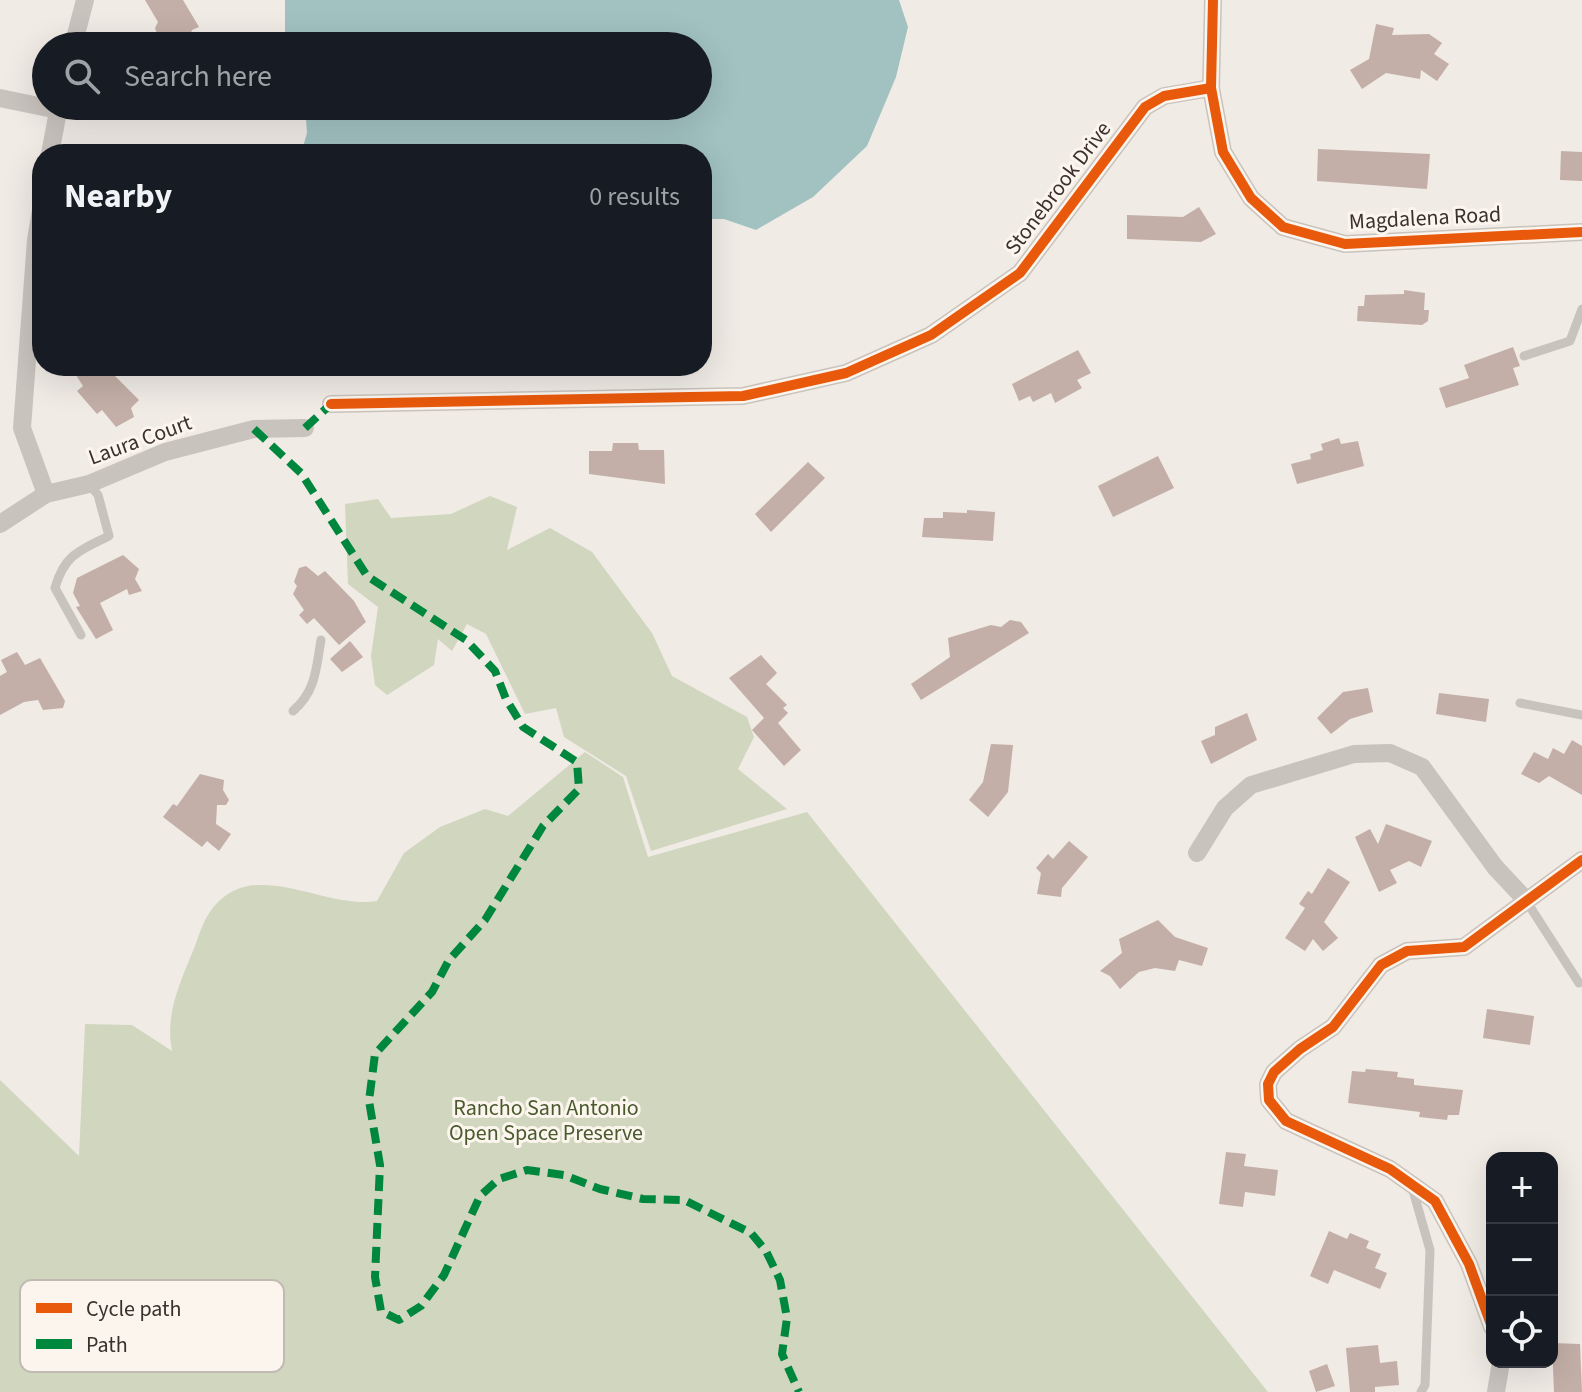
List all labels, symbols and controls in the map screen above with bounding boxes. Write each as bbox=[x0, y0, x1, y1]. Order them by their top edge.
search box bbox=[32, 32, 712, 120]
icon: search bbox=[60, 54, 104, 98]
text: Search here bbox=[124, 55, 272, 98]
street label: Stonebrook Drive bbox=[997, 115, 1119, 261]
text: Nearby bbox=[64, 172, 172, 221]
text: 0 results bbox=[589, 178, 680, 215]
street label: Magdalena Road bbox=[1348, 198, 1502, 238]
street label: Laura Court bbox=[84, 406, 197, 473]
park label: Rancho San Antonio Open Space Preserve bbox=[449, 1092, 643, 1149]
map controls bbox=[1486, 1152, 1558, 1368]
button: + bbox=[1486, 1152, 1558, 1224]
button: − bbox=[1486, 1224, 1558, 1296]
legend bbox=[20, 1280, 284, 1372]
text: Cycle path bbox=[86, 1293, 182, 1325]
button: locate bbox=[1486, 1296, 1558, 1368]
text: Path bbox=[86, 1329, 128, 1361]

